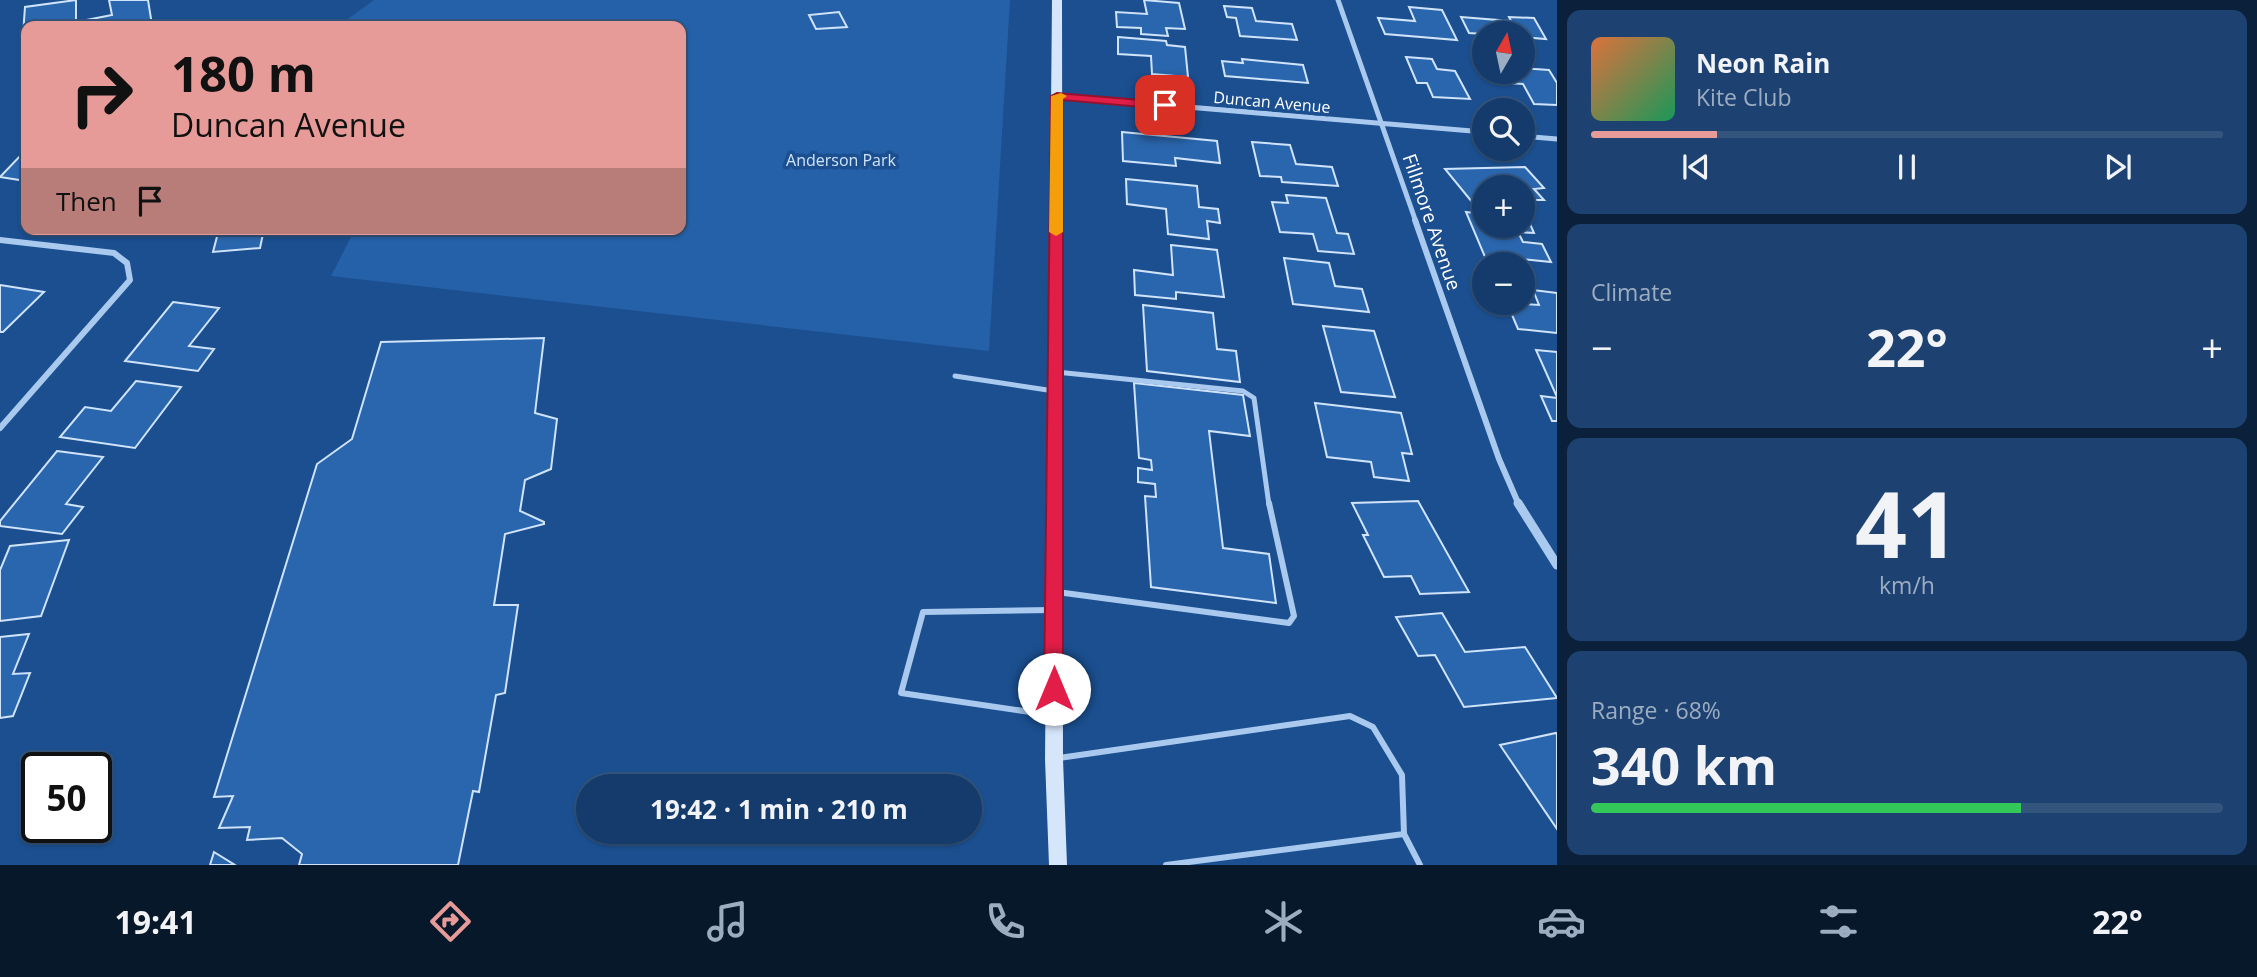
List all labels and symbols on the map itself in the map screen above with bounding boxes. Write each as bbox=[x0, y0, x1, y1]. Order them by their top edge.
north arrow bbox=[1472, 21, 1535, 84]
pin bbox=[1135, 75, 1195, 135]
street label: Duncan Avenue bbox=[1213, 86, 1331, 118]
park label: Anderson Park bbox=[786, 149, 897, 171]
street label: Fillmore Avenue bbox=[1396, 150, 1468, 294]
position arrow bbox=[1017, 652, 1091, 726]
speed limit sign: 50 bbox=[21, 752, 112, 843]

